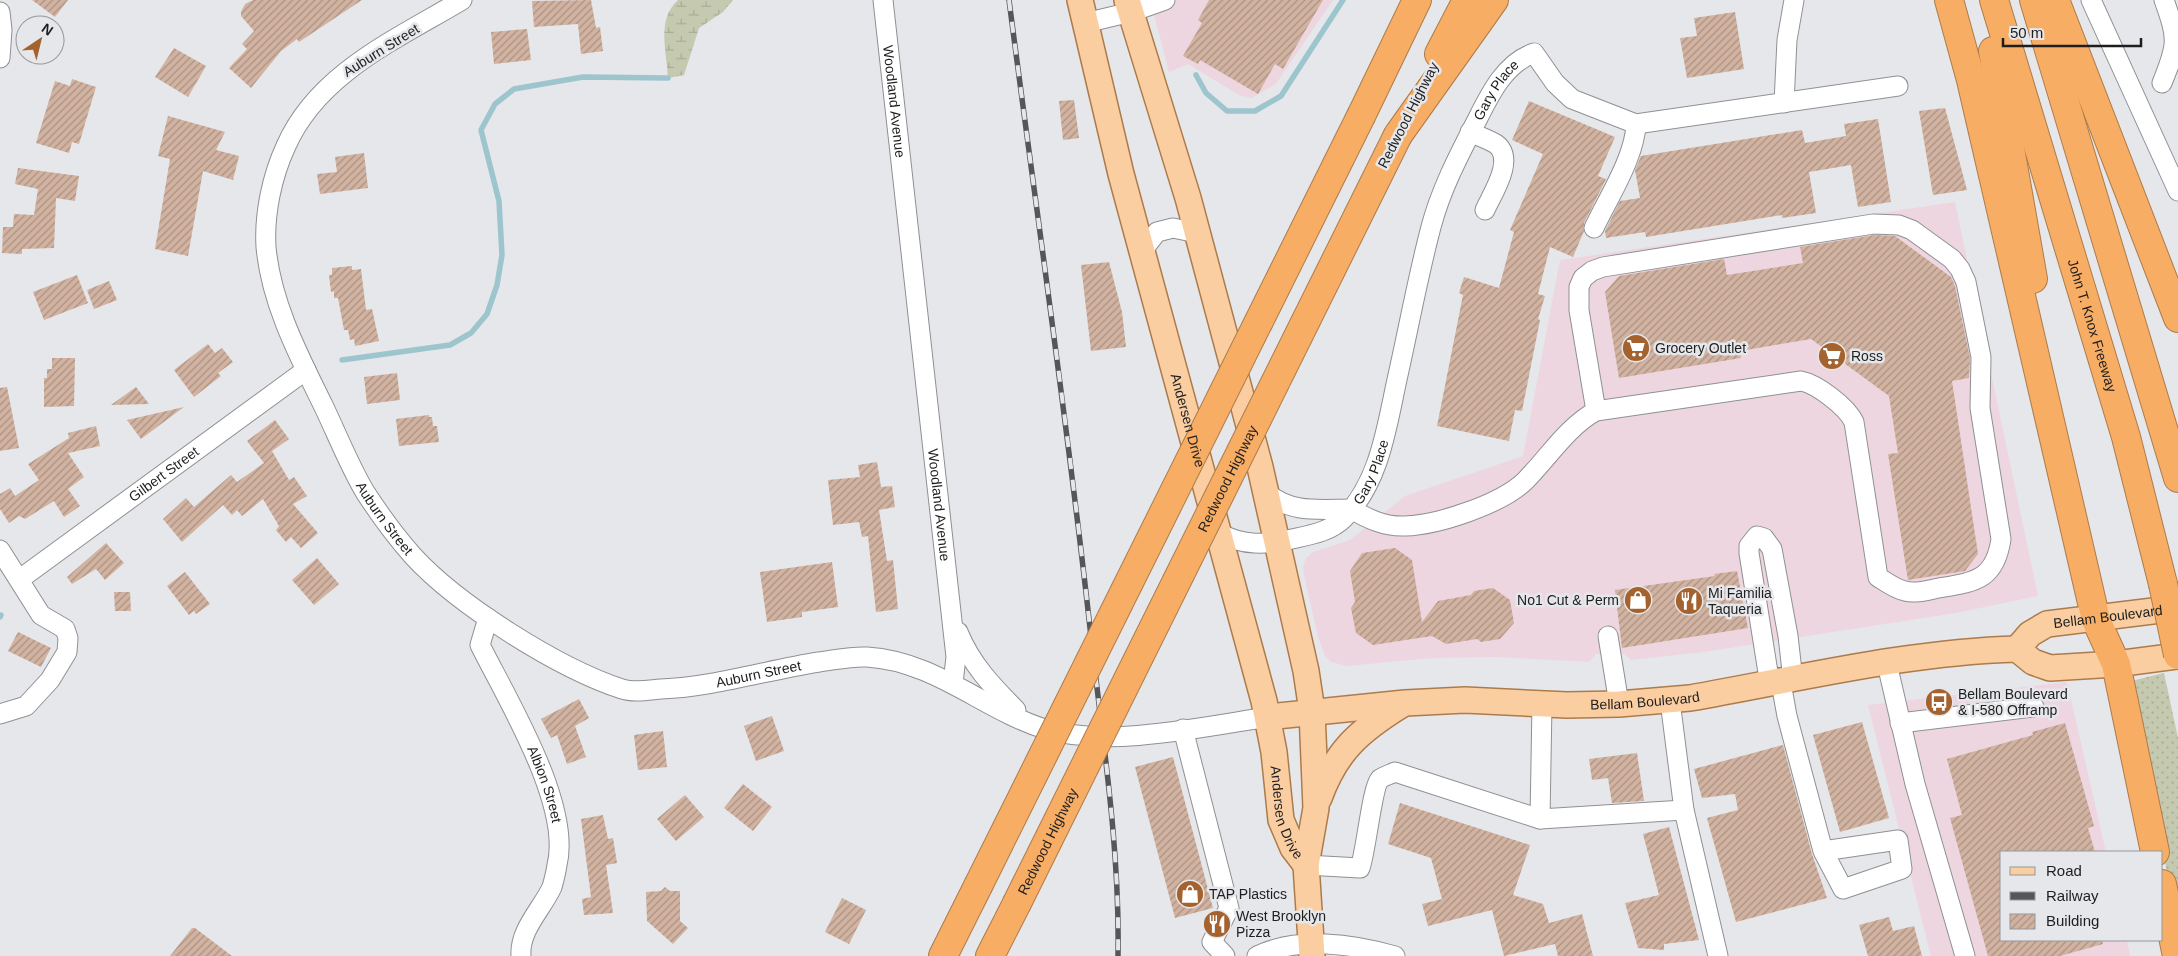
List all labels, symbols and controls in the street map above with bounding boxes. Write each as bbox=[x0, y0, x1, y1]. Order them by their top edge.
north arrow bbox=[15, 15, 65, 65]
scale bar bbox=[2003, 15, 2140, 47]
text: N bbox=[39, 20, 56, 39]
street label: Auburn Street bbox=[340, 20, 422, 80]
text: 50 m bbox=[2010, 24, 2043, 41]
street label: Woodland Avenue bbox=[880, 44, 908, 159]
street label: Gary Place bbox=[1470, 56, 1522, 123]
street label: Redwood Highway bbox=[1374, 59, 1442, 171]
street label: John T. Knox Freeway bbox=[2065, 257, 2120, 394]
supermarket icon: Grocery Outlet bbox=[1621, 333, 1651, 363]
place label: Grocery Outlet bbox=[1655, 340, 1746, 356]
supermarket icon: Ross bbox=[1817, 341, 1847, 371]
place label: Ross bbox=[1851, 348, 1883, 364]
street label: Andersen Drive bbox=[1167, 372, 1208, 469]
street label: Redwood Highway bbox=[1194, 423, 1261, 535]
street label: Gary Place bbox=[1350, 437, 1392, 507]
street label: Gilbert Street bbox=[126, 443, 202, 505]
street label: Woodland Avenue bbox=[925, 448, 953, 562]
street label: Auburn Street bbox=[353, 479, 417, 558]
shop icon: No1 Cut & Perm bbox=[1623, 585, 1653, 615]
place label: Mi Familia Taqueria bbox=[1708, 585, 1772, 617]
restaurant icon: Mi Familia Taqueria bbox=[1674, 586, 1704, 616]
place label: No1 Cut & Perm bbox=[1517, 592, 1619, 608]
street label: Bellam Boulevard bbox=[2052, 602, 2163, 631]
street label: Auburn Street bbox=[715, 657, 802, 690]
place label: Bellam Boulevard & I-580 Offramp bbox=[1958, 686, 2068, 718]
bus stop icon: Bellam Boulevard & I-580 Offramp bbox=[1924, 687, 1954, 717]
street label: Bellam Boulevard bbox=[1590, 688, 1701, 713]
street label: Albion Street bbox=[524, 743, 565, 824]
street label: Andersen Drive bbox=[1267, 765, 1307, 862]
street label: Redwood Highway bbox=[1014, 785, 1081, 897]
legend bbox=[2000, 851, 2163, 941]
text: Road bbox=[2046, 862, 2082, 879]
shop icon: TAP Plastics bbox=[1175, 879, 1205, 909]
place label: TAP Plastics bbox=[1209, 886, 1287, 902]
text: Railway bbox=[2046, 887, 2099, 904]
place label: West Brooklyn Pizza bbox=[1236, 908, 1326, 940]
restaurant icon: West Brooklyn Pizza bbox=[1202, 909, 1232, 939]
text: Building bbox=[2046, 912, 2099, 929]

